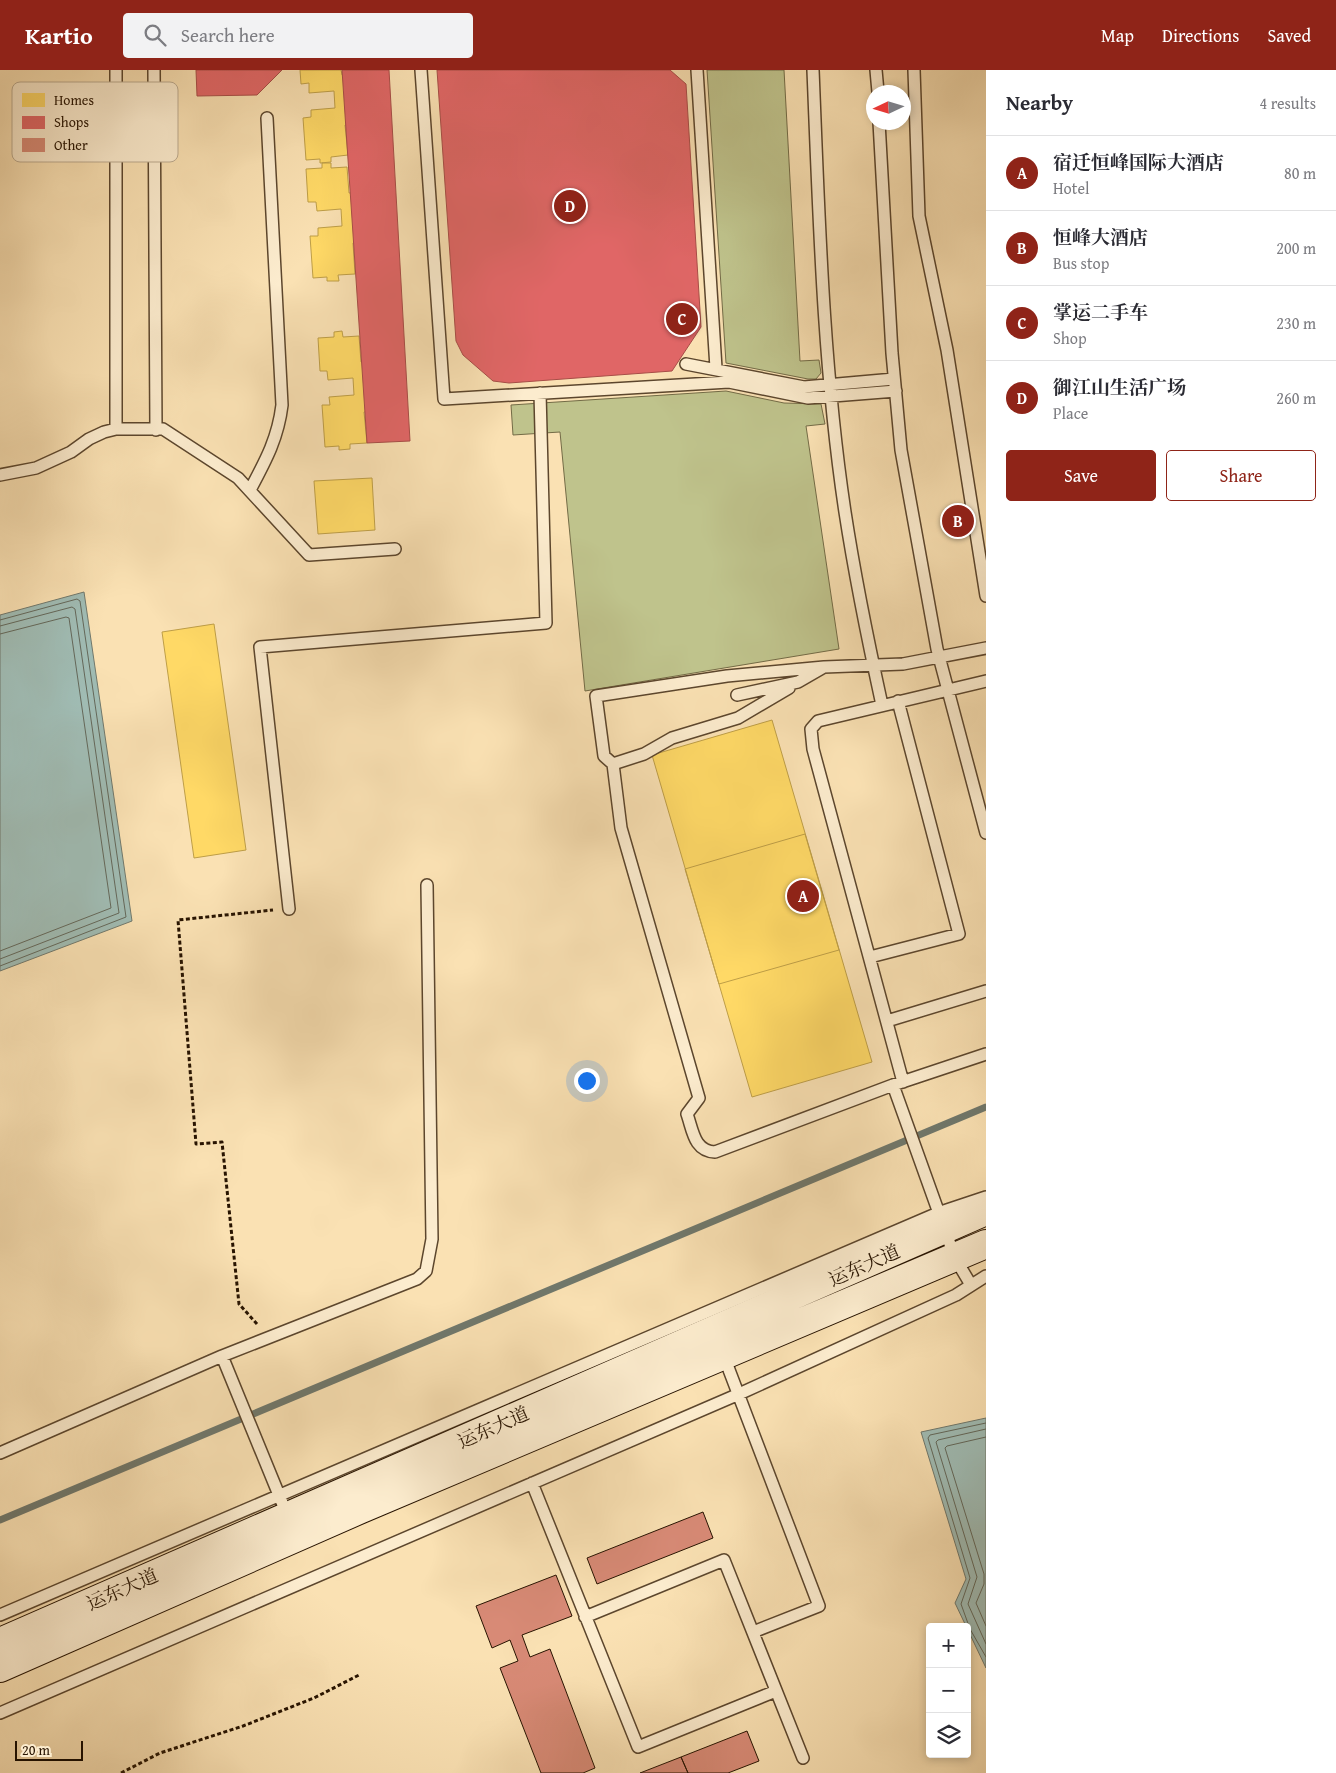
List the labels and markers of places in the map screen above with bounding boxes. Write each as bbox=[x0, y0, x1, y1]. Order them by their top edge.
pin: D bbox=[554, 187, 586, 225]
pin: C bbox=[666, 300, 698, 338]
pin: B bbox=[942, 502, 974, 540]
pin: A bbox=[787, 877, 819, 915]

